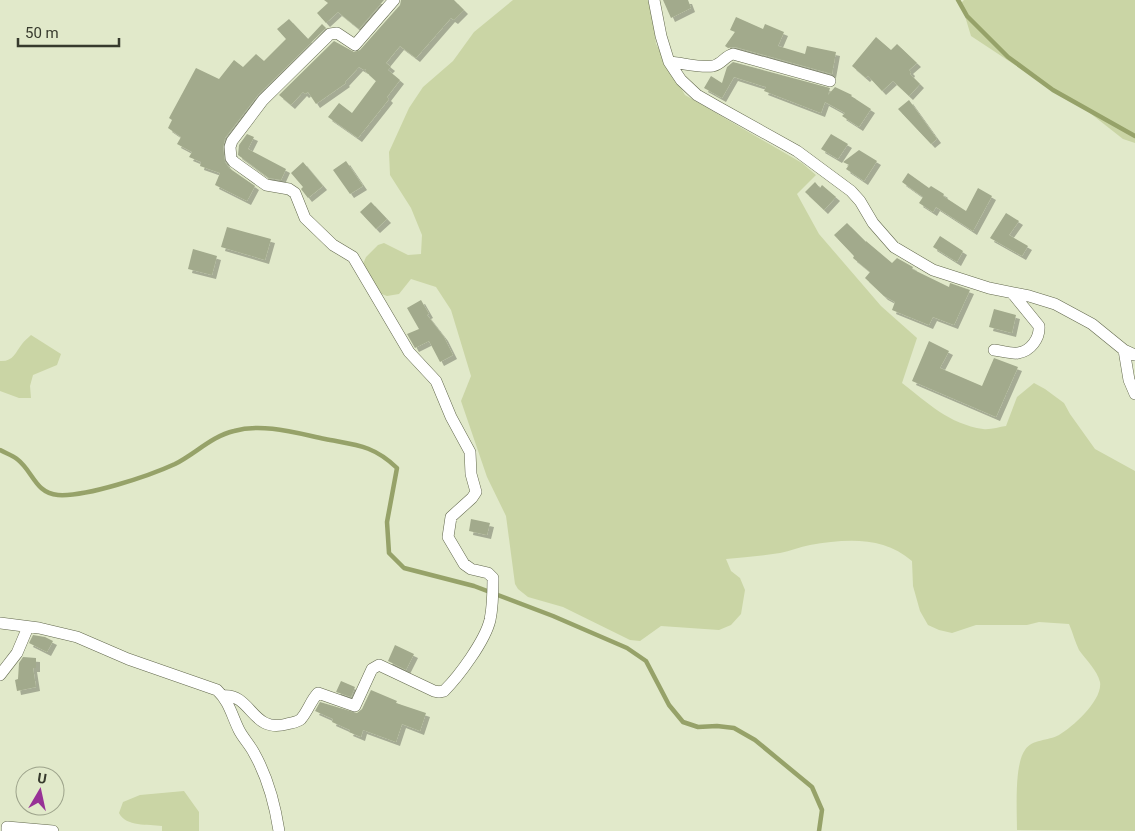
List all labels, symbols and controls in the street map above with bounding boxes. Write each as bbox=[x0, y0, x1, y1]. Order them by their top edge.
scale bar bbox=[18, 15, 119, 47]
text: 50 m bbox=[25, 24, 59, 42]
north arrow bbox=[15, 766, 65, 816]
text: U bbox=[36, 770, 48, 787]

